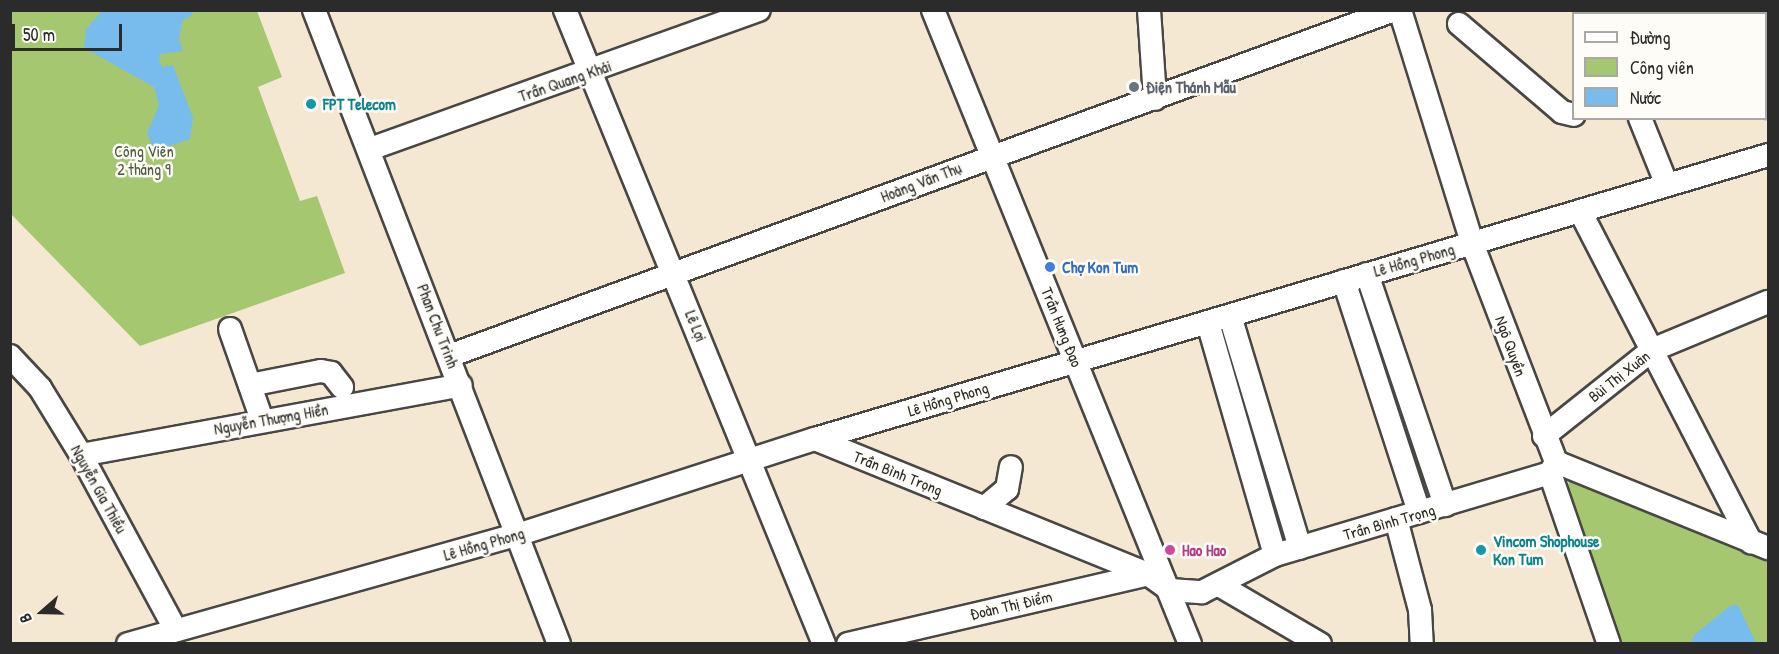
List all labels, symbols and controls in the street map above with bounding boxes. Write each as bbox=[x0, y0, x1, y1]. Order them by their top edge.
scale bar bbox=[15, 12, 124, 50]
legend bbox=[1572, 12, 1767, 120]
text: 50 m bbox=[23, 22, 55, 47]
text: Đường bbox=[1630, 25, 1671, 50]
text: Công viên bbox=[1630, 55, 1694, 80]
street label: Trần Quang Khải bbox=[516, 56, 614, 106]
place label: Điện Thánh Mẫu bbox=[1146, 77, 1236, 97]
marker: Điện Thánh Mẫu bbox=[1127, 80, 1141, 94]
text: Nước bbox=[1630, 85, 1661, 110]
place label: FPT Telecom bbox=[323, 94, 396, 114]
marker: FPT Telecom bbox=[304, 97, 318, 111]
park label: Công Viên 2 tháng 9 bbox=[114, 141, 174, 179]
street label: Hoàng Văn Thụ bbox=[878, 158, 964, 206]
street label: Lê Hồng Phong bbox=[1371, 239, 1457, 281]
place label: Chợ Kon Tum bbox=[1062, 257, 1138, 277]
marker: Chợ Kon Tum bbox=[1043, 260, 1057, 274]
street label: Phan Chu Trinh bbox=[413, 281, 463, 371]
street label: Trần Hưng Đạo bbox=[1037, 284, 1087, 370]
street label: Lê Lợi bbox=[681, 308, 711, 344]
street label: Ngô Quyền bbox=[1491, 313, 1531, 379]
street label: Bùi Thị Xuân bbox=[1584, 346, 1654, 406]
street label: Lê Hồng Phong bbox=[905, 378, 991, 420]
street label: Nguyễn Thượng Hiền bbox=[212, 399, 330, 439]
street label: Nguyễn Gia Thiều bbox=[67, 442, 131, 536]
street label: Trần Bình Trọng bbox=[851, 446, 945, 500]
street label: Trần Bình Trọng bbox=[1341, 500, 1437, 544]
street label: Lê Hồng Phong bbox=[441, 523, 527, 565]
place label: Vincom Shophouse Kon Tum bbox=[1493, 531, 1599, 569]
place label: Hao Hao bbox=[1182, 540, 1226, 560]
marker: Hao Hao bbox=[1163, 543, 1177, 557]
marker: Vincom Shophouse Kon Tum bbox=[1474, 543, 1488, 557]
north arrow bbox=[12, 582, 72, 642]
street label: Đoàn Thị Điểm bbox=[968, 586, 1054, 624]
text: B bbox=[13, 611, 37, 626]

